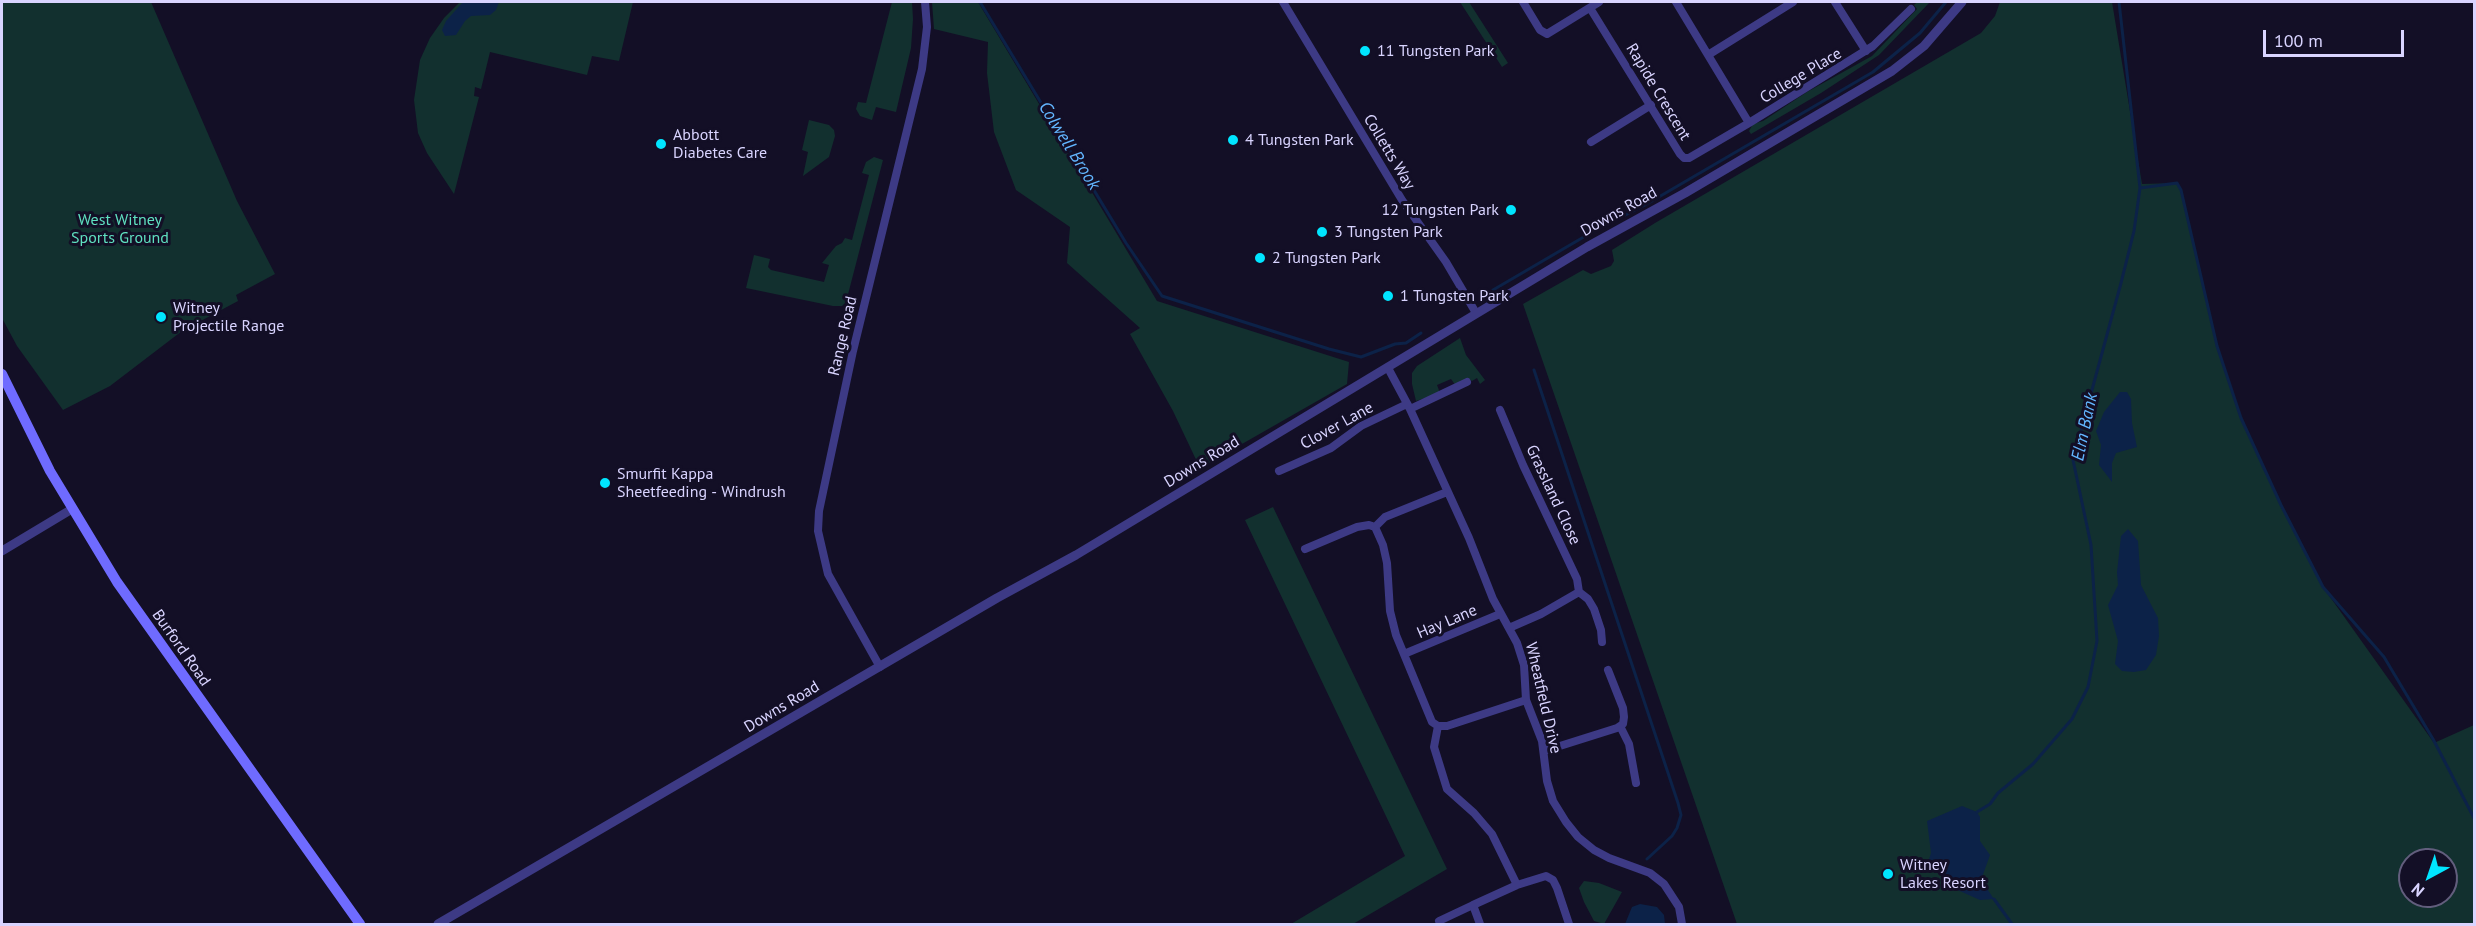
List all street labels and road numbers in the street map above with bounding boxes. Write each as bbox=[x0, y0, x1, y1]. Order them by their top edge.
street label: Rapide Crescent bbox=[1622, 40, 1694, 144]
street label: College Place bbox=[1757, 44, 1845, 108]
street label: Colletts Way bbox=[1359, 111, 1419, 193]
street label: Downs Road bbox=[1577, 183, 1661, 241]
street label: Range Road bbox=[825, 294, 861, 378]
street label: Clover Lane bbox=[1297, 398, 1377, 454]
street label: Downs Road bbox=[1161, 432, 1243, 492]
street label: Grassland Close bbox=[1521, 442, 1585, 548]
street label: Hay Lane bbox=[1414, 601, 1480, 643]
street label: Burford Road bbox=[148, 606, 214, 690]
street label: Wheatfield Drive bbox=[1521, 640, 1565, 756]
street label: Downs Road bbox=[741, 677, 823, 737]

